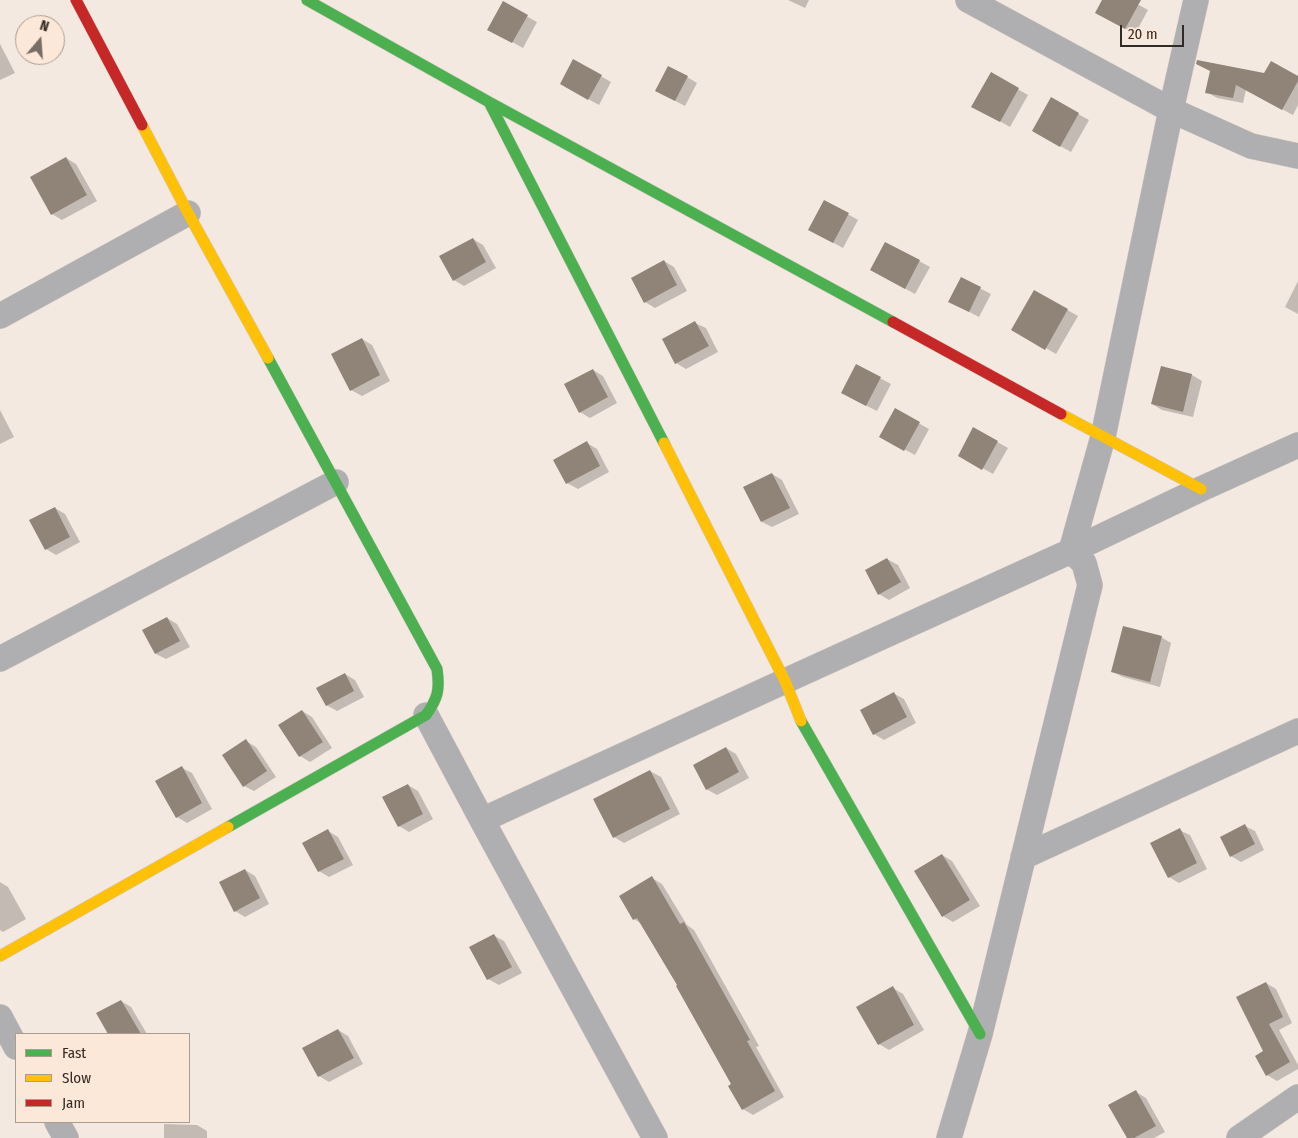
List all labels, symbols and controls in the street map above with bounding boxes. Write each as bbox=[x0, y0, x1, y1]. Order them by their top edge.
north arrow bbox=[15, 15, 65, 65]
scale bar bbox=[1123, 15, 1187, 47]
text: N bbox=[38, 17, 51, 36]
text: 20 m bbox=[1128, 25, 1158, 43]
legend bbox=[15, 1033, 190, 1123]
text: Fast bbox=[62, 1044, 86, 1062]
text: Slow bbox=[62, 1069, 91, 1087]
text: Jam bbox=[62, 1094, 85, 1112]

